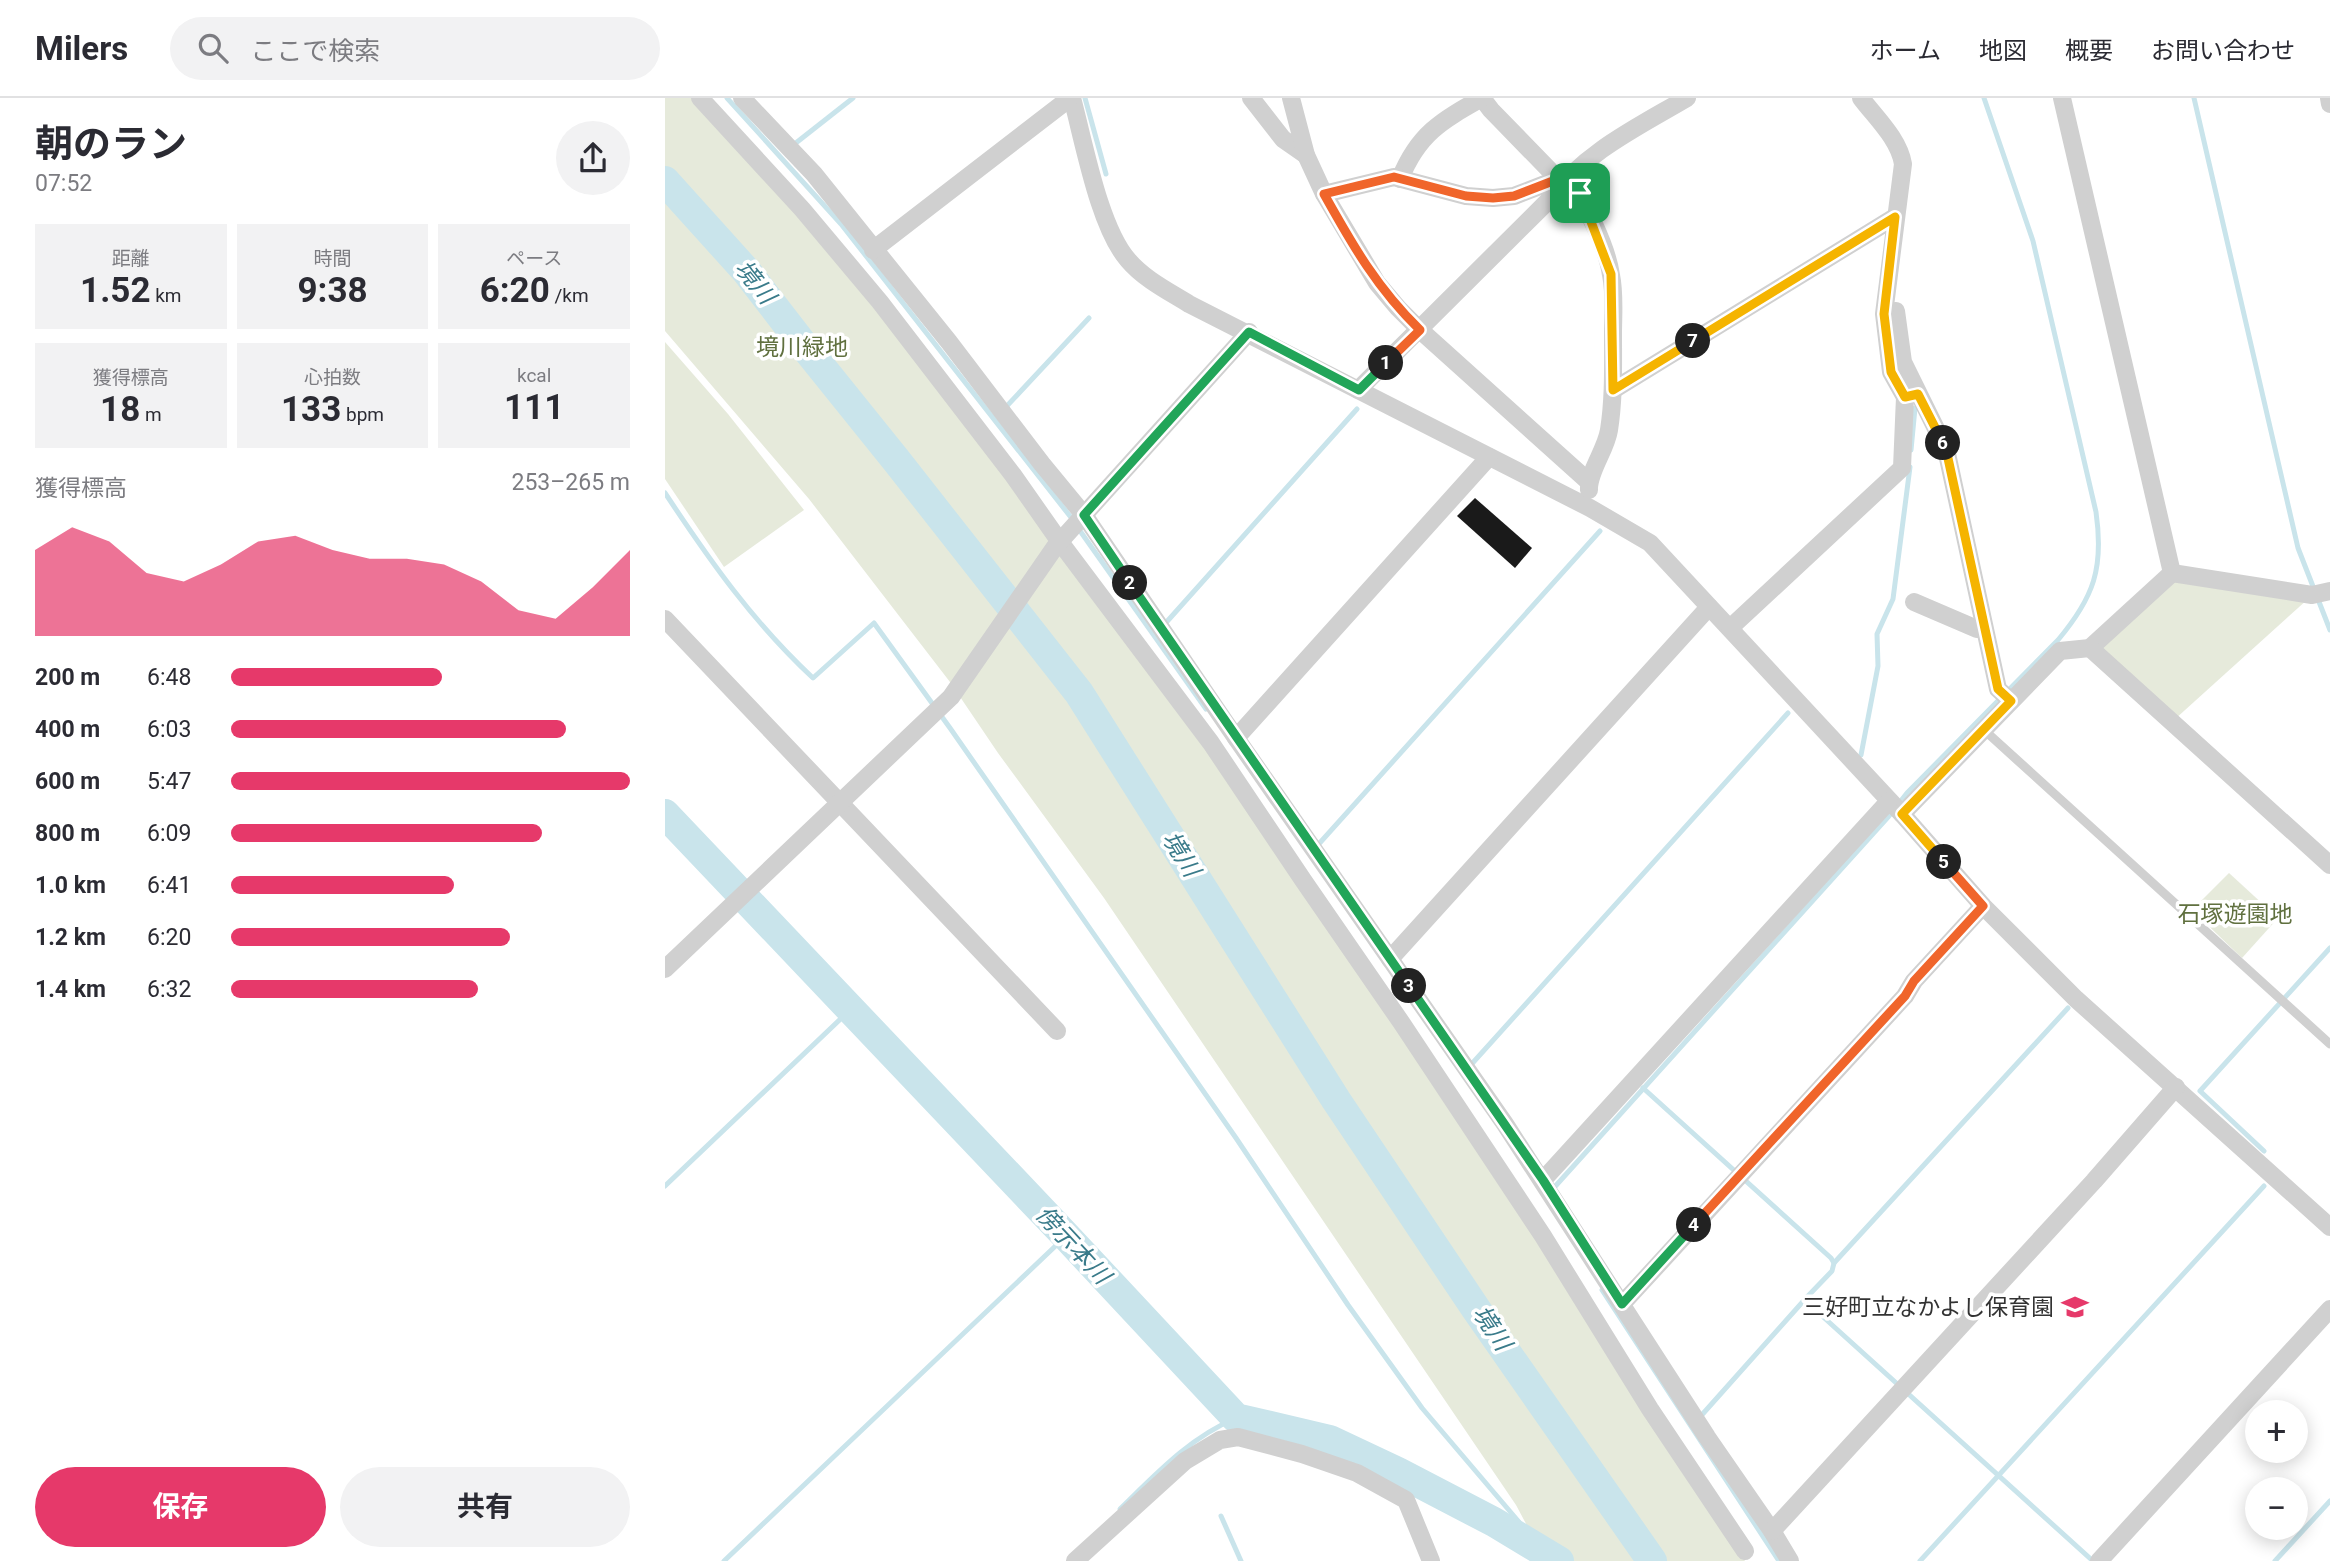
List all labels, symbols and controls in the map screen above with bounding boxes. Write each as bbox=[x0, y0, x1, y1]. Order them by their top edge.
search box bbox=[170, 17, 660, 80]
text: Milers bbox=[35, 29, 128, 68]
icon: search bbox=[194, 29, 232, 67]
text: ここで検索 bbox=[250, 36, 380, 66]
text: ホーム bbox=[1870, 37, 1941, 65]
text: 地図 bbox=[1979, 37, 2027, 65]
text: 概要 bbox=[2065, 37, 2113, 65]
text: お問い合わせ bbox=[2151, 37, 2295, 65]
button: share bbox=[556, 121, 630, 195]
text: 朝のラン bbox=[35, 122, 187, 166]
pin bbox=[1550, 163, 1610, 223]
text: 07:52 bbox=[35, 170, 92, 197]
icon: arrive bbox=[1561, 174, 1599, 212]
text: 距離 bbox=[112, 247, 150, 270]
text: 時間 bbox=[313, 247, 352, 270]
text: ペース bbox=[506, 247, 562, 270]
water label: 境川 bbox=[729, 255, 783, 312]
text: 1.52 bbox=[80, 270, 151, 311]
text: 9:38 bbox=[297, 270, 368, 311]
text: 6:20 bbox=[480, 270, 550, 311]
text: km bbox=[151, 284, 182, 307]
text: /km bbox=[550, 284, 589, 307]
pin: 7 bbox=[1675, 324, 1711, 358]
text: 7 bbox=[1687, 329, 1698, 352]
park label: 境川緑地 bbox=[756, 334, 848, 361]
pin: 1 bbox=[1369, 345, 1403, 380]
text: 1 bbox=[1380, 351, 1391, 374]
text: kcal bbox=[517, 364, 551, 387]
text: 獲得標高 bbox=[93, 366, 169, 389]
text: 心拍数 bbox=[304, 366, 361, 389]
text: 111 bbox=[504, 387, 564, 428]
text: 18 bbox=[100, 389, 140, 430]
text: 133 bbox=[281, 389, 341, 430]
text: m bbox=[140, 403, 162, 426]
text: bpm bbox=[341, 403, 384, 426]
pin: 6 bbox=[1925, 426, 1961, 460]
text: 6 bbox=[1937, 431, 1948, 454]
text: 253–265 m bbox=[511, 469, 630, 496]
text: 獲得標高 bbox=[35, 475, 127, 502]
pin: 2 bbox=[1113, 566, 1147, 601]
text: 2 bbox=[1124, 571, 1135, 594]
text: 200 m bbox=[35, 664, 100, 691]
text: 6:48 bbox=[147, 664, 191, 691]
text: 400 m bbox=[35, 716, 100, 743]
text: 6:03 bbox=[147, 716, 191, 743]
text: 600 m bbox=[35, 768, 100, 795]
text: 5:47 bbox=[147, 768, 191, 795]
text: 800 m bbox=[35, 820, 100, 847]
text: 6:09 bbox=[147, 820, 191, 847]
water label: 境川 bbox=[1156, 826, 1207, 884]
pin: 5 bbox=[1927, 844, 1961, 880]
text: 5 bbox=[1938, 850, 1949, 873]
text: 1.0 km bbox=[35, 872, 106, 899]
text: 6:41 bbox=[147, 872, 191, 899]
park label: 石塚遊園地 bbox=[2178, 901, 2293, 928]
text: 1.2 km bbox=[35, 924, 106, 951]
text: 6:20 bbox=[147, 924, 191, 951]
pin: 3 bbox=[1391, 968, 1427, 1004]
text: 3 bbox=[1403, 974, 1414, 997]
text: 1.4 km bbox=[35, 976, 106, 1003]
text: 6:32 bbox=[147, 976, 191, 1003]
water label: 傍示本川 bbox=[1030, 1200, 1118, 1292]
pin: 4 bbox=[1677, 1208, 1711, 1242]
text: 4 bbox=[1688, 1213, 1699, 1236]
school or university icon: 三好町立なかよし保育園 bbox=[2060, 1292, 2090, 1322]
place label: 三好町立なかよし保育園 bbox=[1802, 1294, 2054, 1321]
water label: 境川 bbox=[1467, 1300, 1519, 1358]
map controls bbox=[2245, 1400, 2308, 1540]
button: + bbox=[2245, 1400, 2308, 1463]
button: 保存 bbox=[35, 1467, 326, 1547]
button: 共有 bbox=[340, 1467, 630, 1547]
button: − bbox=[2245, 1477, 2308, 1540]

